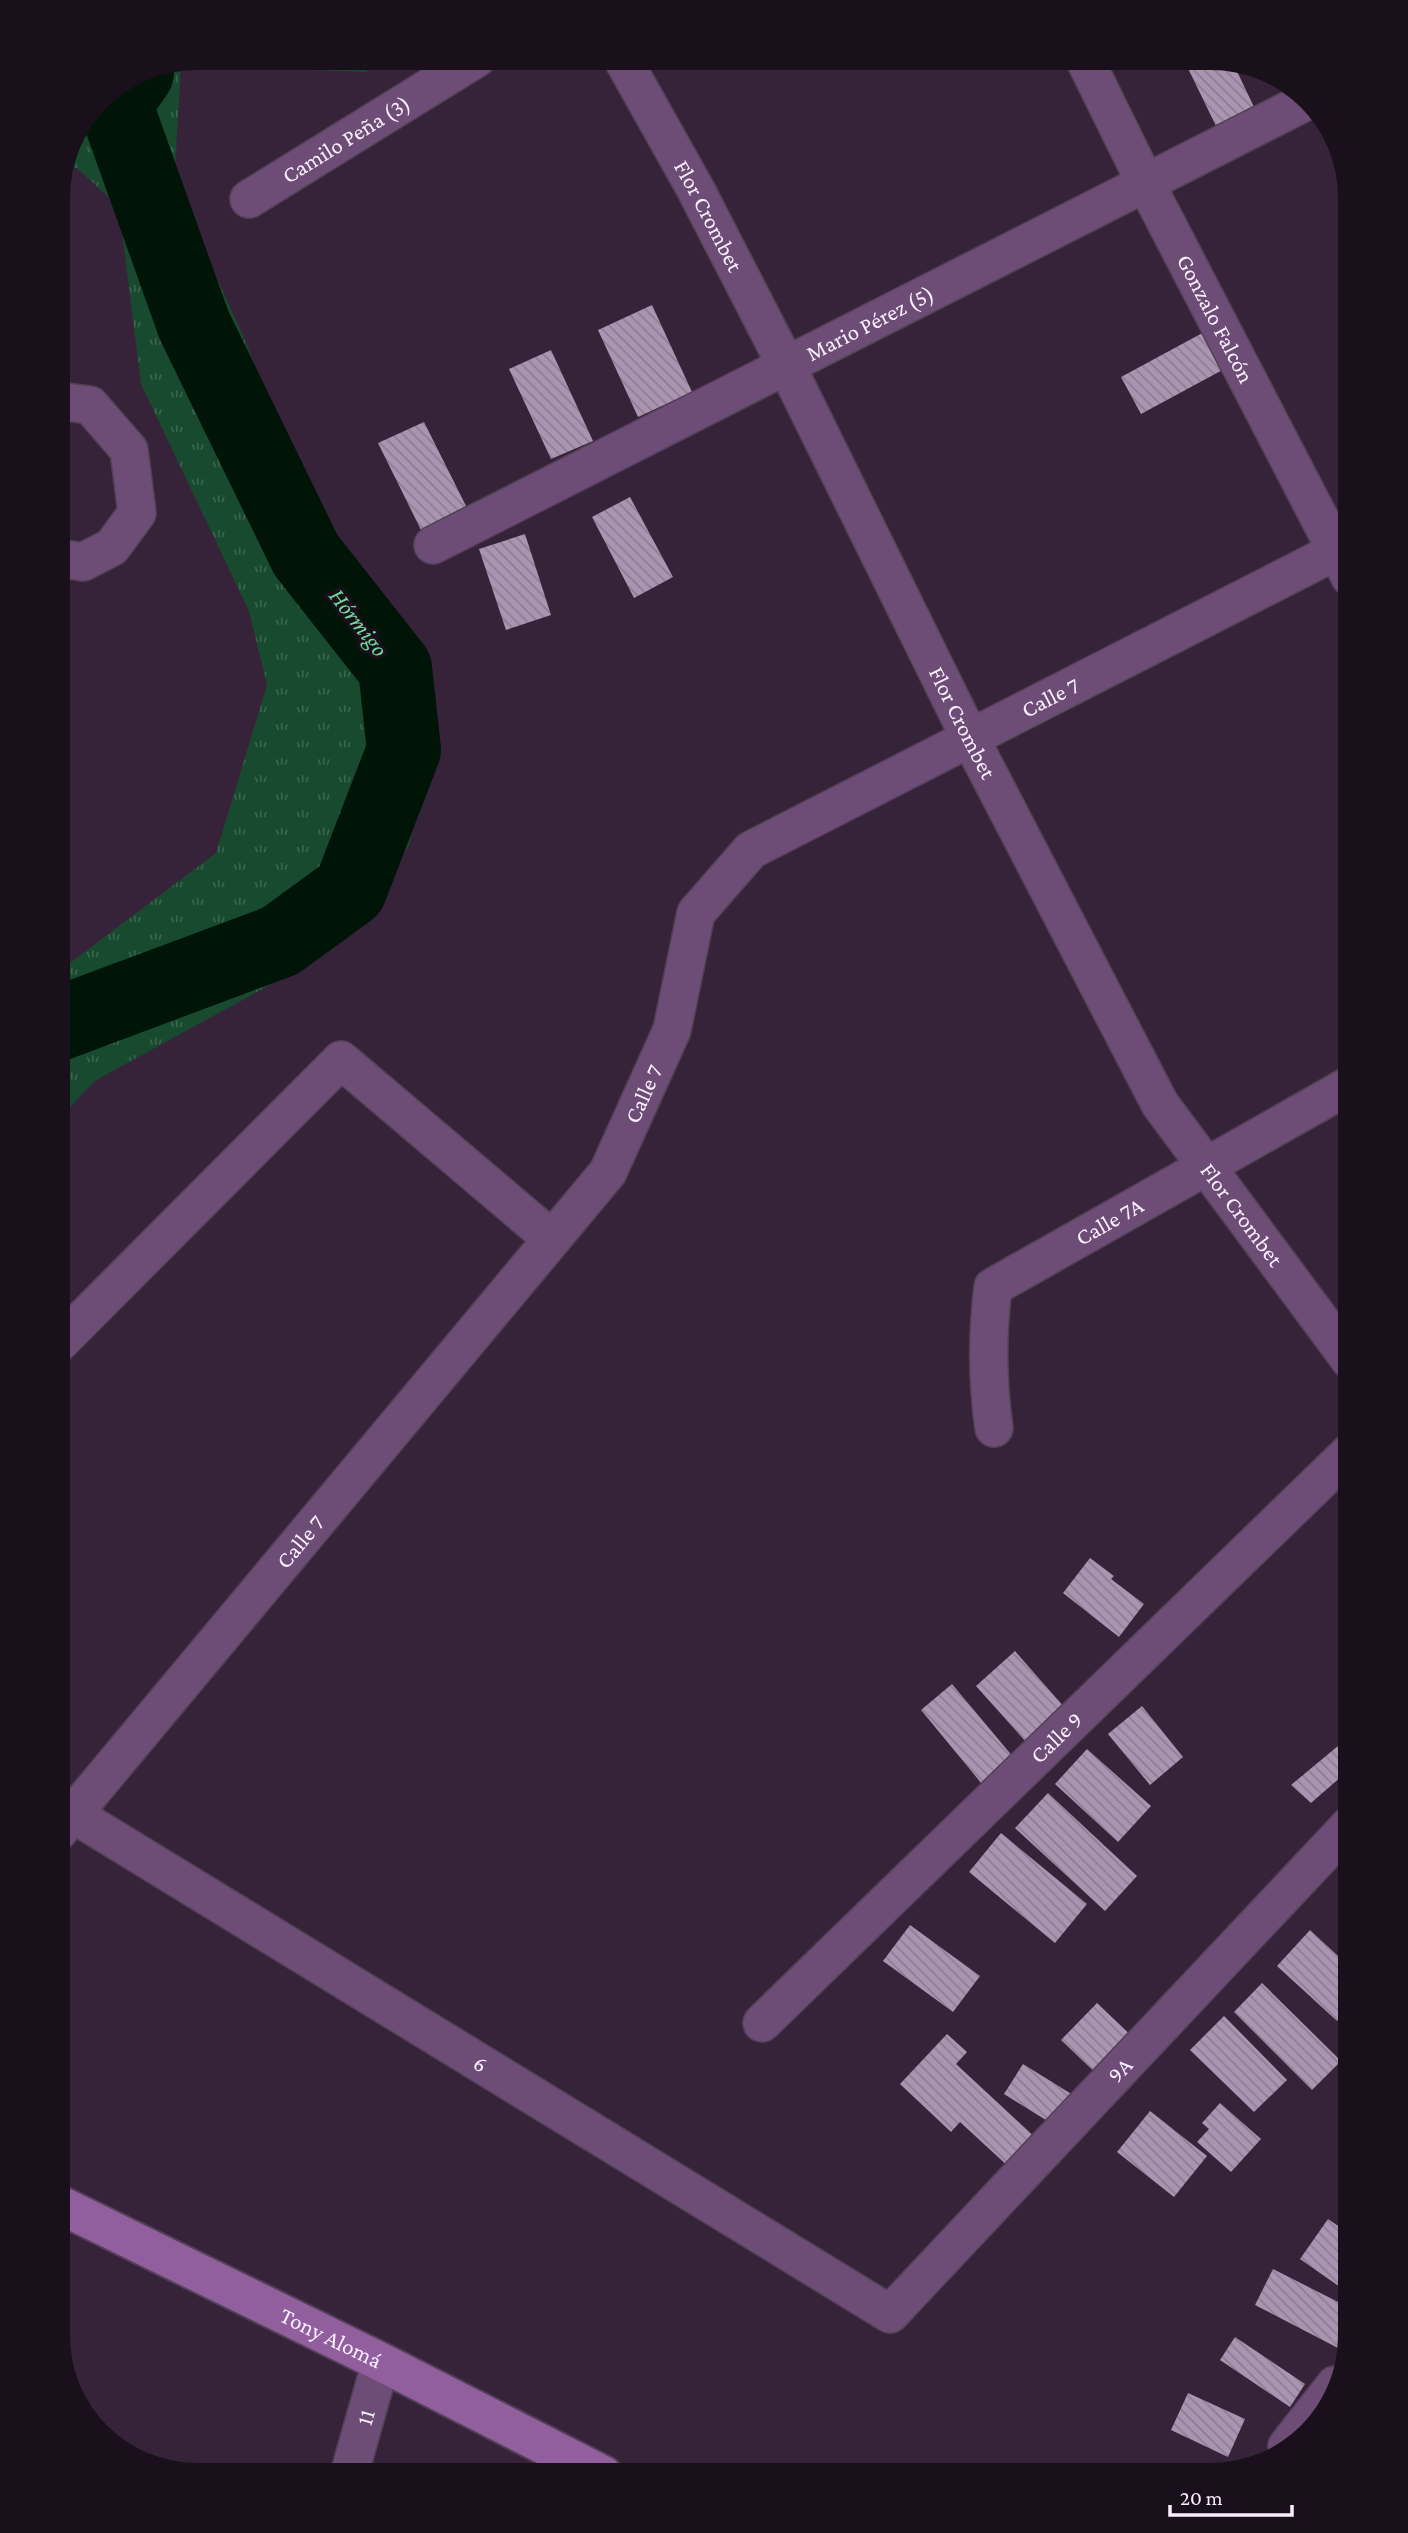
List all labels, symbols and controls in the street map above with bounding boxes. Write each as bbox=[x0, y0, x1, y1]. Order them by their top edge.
street label: Camilo Peña (3) bbox=[277, 90, 415, 188]
street label: Flor Crombet bbox=[669, 155, 749, 276]
street label: Gonzalo Falcón bbox=[1172, 250, 1260, 387]
street label: Mario Pérez (5) bbox=[802, 280, 938, 366]
water label: Hórmigo bbox=[324, 582, 394, 662]
street label: Flor Crombet bbox=[924, 662, 1002, 783]
street label: Calle 7 bbox=[1017, 671, 1084, 723]
street label: Calle 7 bbox=[619, 1060, 668, 1127]
street label: Flor Crombet bbox=[1195, 1158, 1289, 1272]
street label: Calle 7A bbox=[1071, 1191, 1148, 1251]
street label: Calle 7 bbox=[270, 1509, 330, 1573]
street label: Calle 9 bbox=[1025, 1706, 1088, 1768]
street label: 6 bbox=[469, 2049, 492, 2078]
street label: 9A bbox=[1102, 2051, 1138, 2088]
street label: Tony Alomá bbox=[276, 2302, 386, 2374]
street label: 11 bbox=[351, 2406, 380, 2428]
scale bar bbox=[1170, 2474, 1292, 2518]
text: 20 m bbox=[1180, 2486, 1223, 2510]

